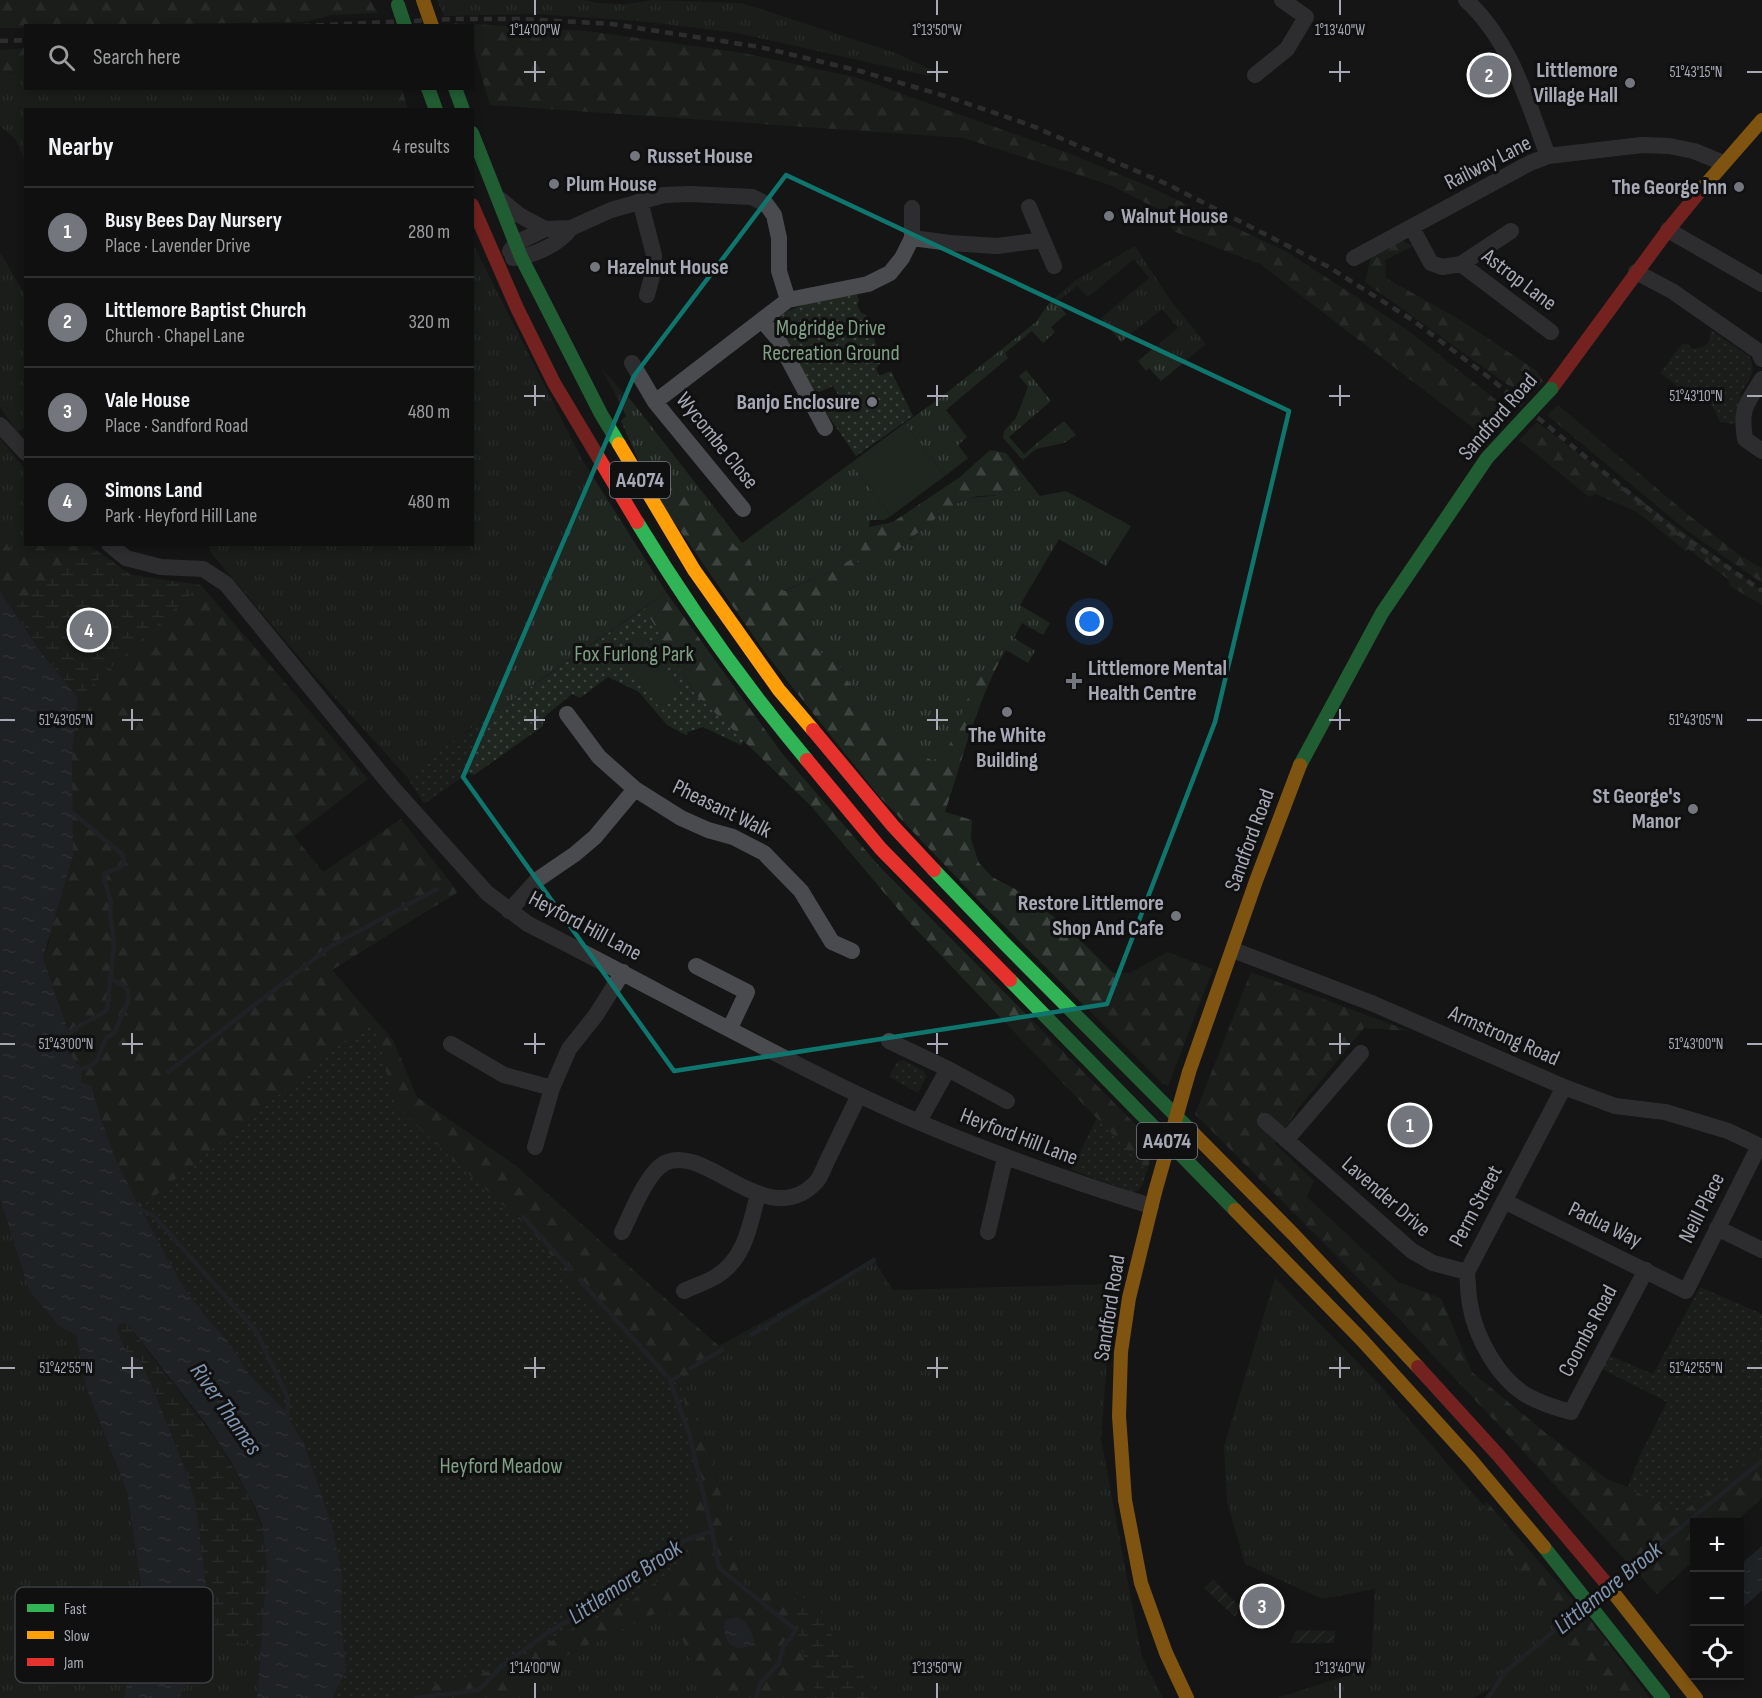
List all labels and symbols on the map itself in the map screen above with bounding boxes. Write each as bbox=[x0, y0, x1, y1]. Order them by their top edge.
text: 1°14'00"W bbox=[510, 21, 560, 40]
text: 1°13'50"W bbox=[912, 21, 962, 40]
text: 1°13'40"W bbox=[1315, 21, 1365, 40]
pin: 2 bbox=[1470, 52, 1508, 98]
place label: Littlemore Village Hall bbox=[1533, 57, 1618, 109]
text: 51°43'15"N bbox=[1670, 63, 1722, 82]
marker: Littlemore Village Hall bbox=[1623, 76, 1637, 90]
street label: Railway Lane bbox=[1440, 130, 1536, 196]
place label: Russet House bbox=[647, 143, 753, 170]
marker: Russet House bbox=[628, 149, 642, 163]
place label: Plum House bbox=[566, 171, 657, 198]
place label: The George Inn bbox=[1612, 174, 1727, 201]
marker: Plum House bbox=[547, 177, 561, 191]
marker: The George Inn bbox=[1732, 180, 1746, 194]
place label: Walnut House bbox=[1121, 203, 1228, 230]
marker: Walnut House bbox=[1102, 209, 1116, 223]
street label: Astrop Lane bbox=[1475, 243, 1562, 317]
place label: Hazelnut House bbox=[607, 254, 729, 281]
marker: Hazelnut House bbox=[588, 260, 602, 274]
park label: Mogridge Drive Recreation Ground bbox=[762, 315, 900, 367]
street label: Sandford Road bbox=[1453, 368, 1543, 466]
street label: Wycombe Close bbox=[670, 387, 764, 495]
text: 51°43'10"N bbox=[1669, 387, 1723, 406]
place label: Banjo Enclosure bbox=[737, 389, 860, 416]
marker: Banjo Enclosure bbox=[865, 395, 879, 409]
road number: A4074 bbox=[610, 462, 670, 498]
your location bbox=[1075, 607, 1104, 636]
pin: 4 bbox=[70, 608, 109, 652]
park label: Fox Furlong Park bbox=[574, 641, 694, 668]
place label: Littlemore Mental Health Centre bbox=[1088, 655, 1227, 707]
marker: Littlemore Mental Health Centre bbox=[1065, 672, 1083, 690]
marker: The White Building bbox=[1000, 705, 1014, 719]
text: 51°43'05"N bbox=[39, 711, 93, 730]
text: 51°43'05"N bbox=[1669, 711, 1723, 730]
place label: The White Building bbox=[968, 722, 1046, 774]
street label: Pheasant Walk bbox=[668, 773, 776, 845]
place label: St George's Manor bbox=[1593, 783, 1681, 835]
street label: Sandford Road bbox=[1219, 785, 1281, 895]
marker: St George's Manor bbox=[1686, 802, 1700, 816]
street label: Heyford Hill Lane bbox=[524, 885, 646, 967]
place label: Restore Littlemore Shop And Cafe bbox=[1018, 890, 1164, 942]
marker: Restore Littlemore Shop And Cafe bbox=[1169, 909, 1183, 923]
street label: Armstrong Road bbox=[1444, 999, 1564, 1072]
text: 51°43'00"N bbox=[39, 1035, 94, 1054]
text: 51°43'00"N bbox=[1669, 1035, 1724, 1054]
street label: Heyford Hill Lane bbox=[956, 1102, 1082, 1172]
pin: 1 bbox=[1390, 1102, 1430, 1148]
road number: A4074 bbox=[1137, 1123, 1197, 1159]
street label: Lavender Drive bbox=[1336, 1151, 1436, 1243]
street label: Perm Street bbox=[1443, 1160, 1509, 1251]
street label: Neill Place bbox=[1673, 1168, 1731, 1248]
street label: Padua Way bbox=[1564, 1196, 1647, 1255]
street label: Sandford Road bbox=[1088, 1253, 1132, 1363]
street label: Coombs Road bbox=[1553, 1280, 1623, 1382]
water label: River Thames bbox=[184, 1357, 269, 1461]
text: 51°42'55"N bbox=[39, 1359, 93, 1378]
text: 51°42'55"N bbox=[1669, 1359, 1723, 1378]
park label: Heyford Meadow bbox=[439, 1453, 563, 1480]
water label: Littlemore Brook bbox=[563, 1533, 688, 1631]
water label: Littlemore Brook bbox=[1548, 1535, 1669, 1640]
pin: 3 bbox=[1242, 1584, 1282, 1628]
legend bbox=[15, 1587, 213, 1683]
text: Fast bbox=[64, 1600, 87, 1619]
text: Slow bbox=[64, 1627, 89, 1646]
text: Jam bbox=[63, 1654, 84, 1673]
text: 1°14'00"W bbox=[510, 1659, 560, 1678]
text: 1°13'50"W bbox=[912, 1659, 962, 1678]
text: 1°13'40"W bbox=[1315, 1659, 1365, 1678]

